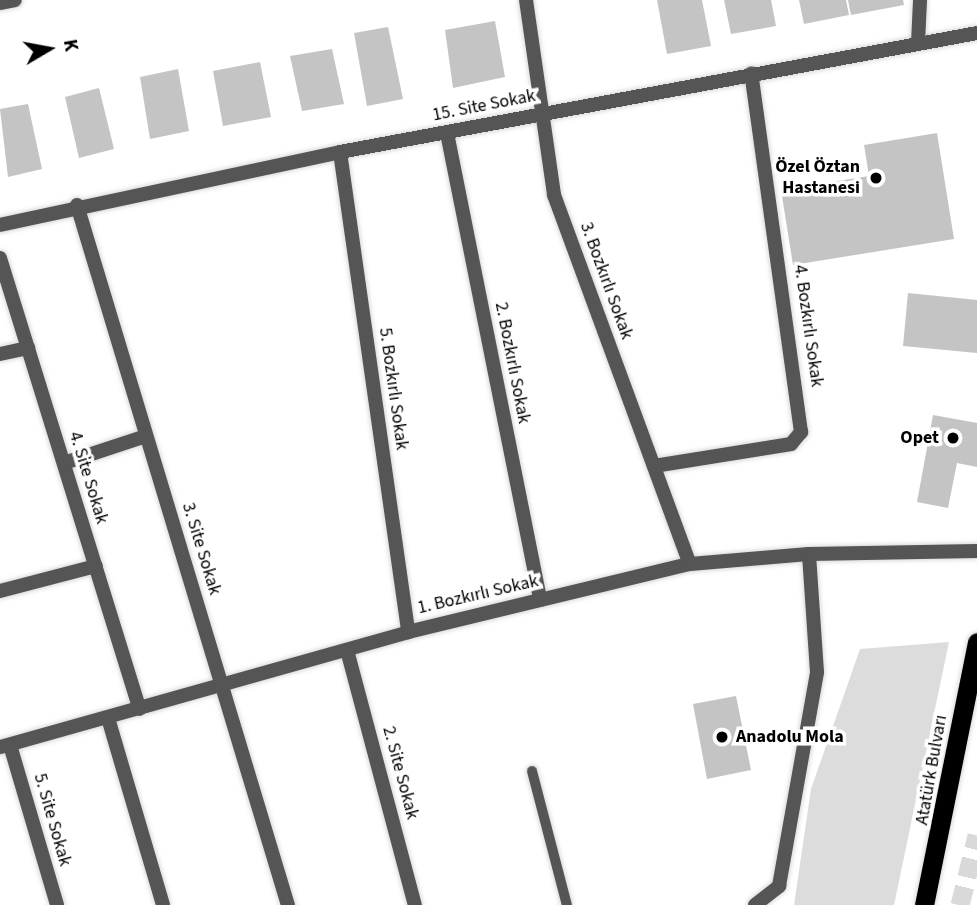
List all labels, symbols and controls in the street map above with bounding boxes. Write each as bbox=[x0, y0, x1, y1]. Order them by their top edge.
north arrow bbox=[14, 14, 84, 84]
text: K bbox=[56, 37, 84, 53]
street label: 15. Site Sokak bbox=[431, 85, 537, 127]
place label: Özel Öztan Hastanesi bbox=[775, 157, 860, 200]
marker: Özel Öztan Hastanesi bbox=[866, 168, 886, 188]
street label: 3. Bozkırlı Sokak bbox=[575, 219, 637, 343]
street label: 4. Bozkırlı Sokak bbox=[789, 263, 827, 389]
street label: 2. Bozkırlı Sokak bbox=[490, 300, 534, 426]
street label: 5. Bozkırlı Sokak bbox=[374, 326, 412, 452]
place label: Opet bbox=[900, 427, 939, 449]
street label: 4. Site Sokak bbox=[64, 429, 112, 527]
marker: Opet bbox=[945, 430, 961, 446]
street label: 3. Site Sokak bbox=[177, 500, 225, 598]
street label: 1. Bozkırlı Sokak bbox=[416, 571, 540, 619]
street label: Atatürk Bulvarı bbox=[912, 713, 952, 827]
street label: 2. Site Sokak bbox=[377, 724, 423, 822]
place label: Anadolu Mola bbox=[736, 726, 844, 748]
marker: Anadolu Mola bbox=[714, 729, 730, 745]
street label: 5. Site Sokak bbox=[28, 771, 76, 869]

